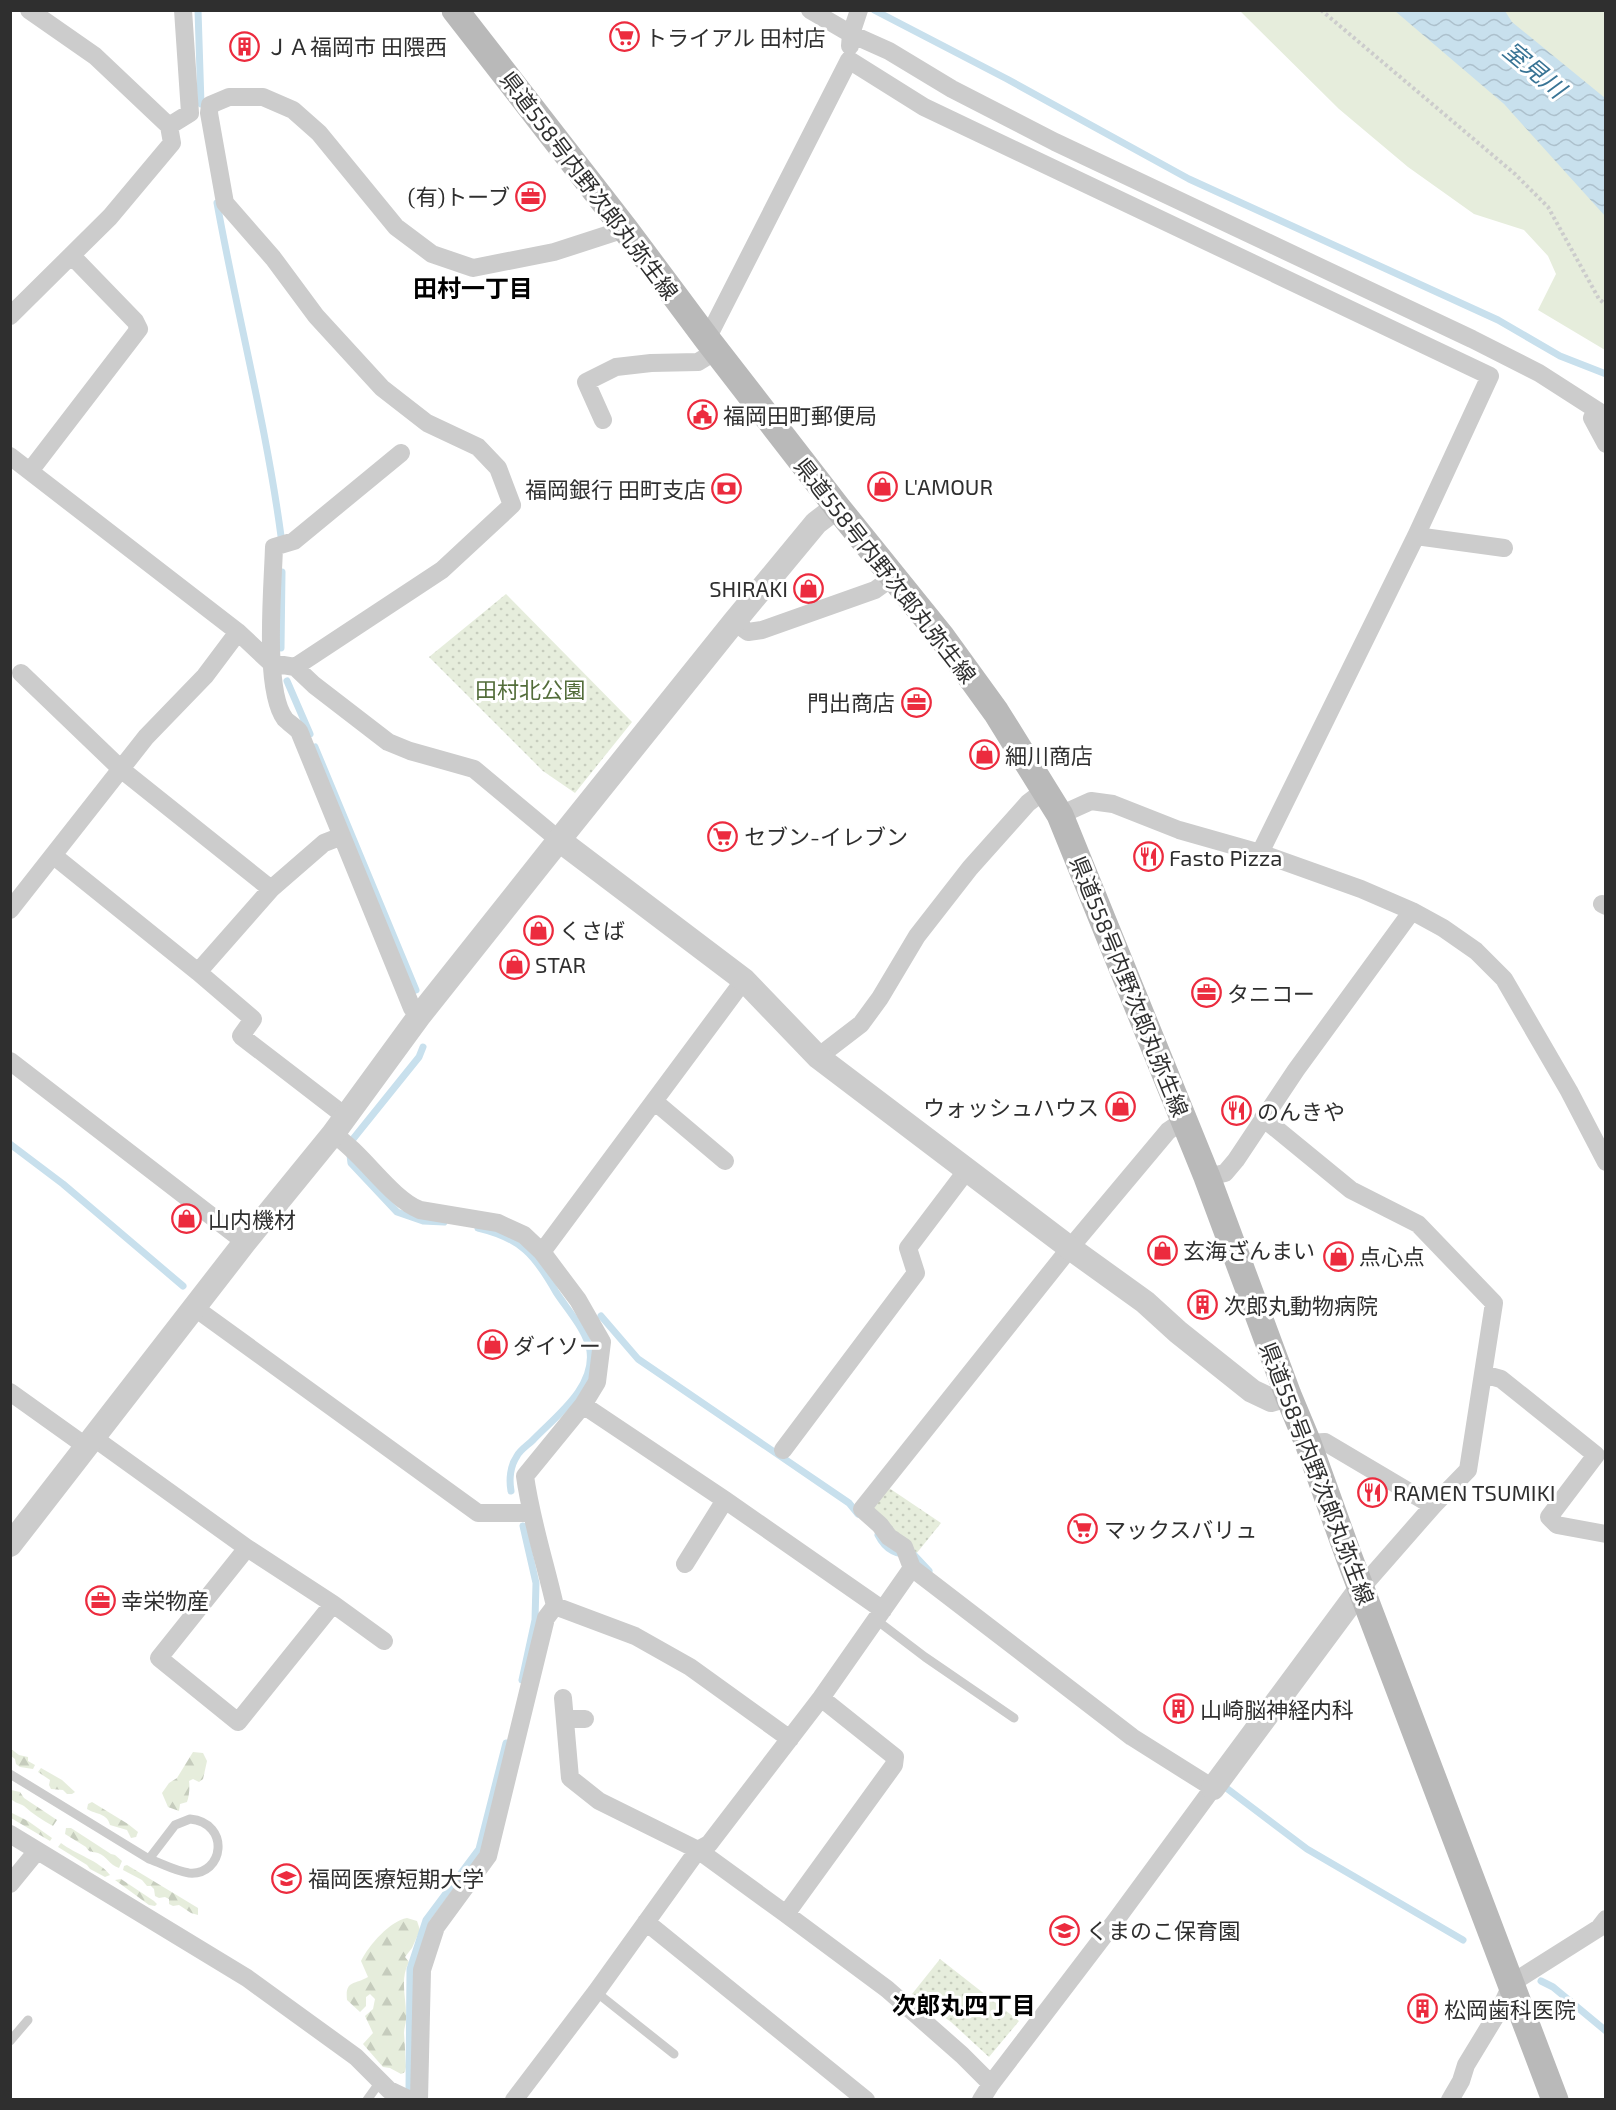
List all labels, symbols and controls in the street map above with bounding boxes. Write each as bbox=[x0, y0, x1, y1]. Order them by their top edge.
supermarket icon: トライアル 田村店 bbox=[608, 21, 640, 53]
place label: トライアル 田村店 bbox=[645, 24, 826, 50]
building icon: ＪＡ福岡市 田隈西 bbox=[229, 30, 261, 62]
place label: ＪＡ福岡市 田隈西 bbox=[266, 33, 447, 59]
water label: 室見川 bbox=[1498, 35, 1574, 105]
street label: 県道558号内野次郎丸弥生線 bbox=[496, 66, 684, 304]
office icon: (有)トーブ bbox=[515, 180, 547, 212]
place label: (有)トーブ bbox=[408, 183, 510, 209]
district label: 田村一丁目 bbox=[413, 273, 533, 302]
public building icon: 福岡田町郵便局 bbox=[686, 399, 718, 431]
place label: 福岡田町郵便局 bbox=[723, 402, 877, 428]
street label: 県道558号内野次郎丸弥生線 bbox=[790, 452, 982, 688]
shop icon: L'AMOUR bbox=[867, 470, 899, 502]
bank icon: 福岡銀行 田町支店 bbox=[711, 473, 743, 505]
place label: L'AMOUR bbox=[904, 473, 993, 499]
place label: 福岡銀行 田町支店 bbox=[525, 476, 706, 502]
shop icon: SHIRAKI bbox=[793, 572, 825, 604]
place label: SHIRAKI bbox=[709, 575, 788, 601]
park label: 田村北公園 bbox=[475, 676, 585, 702]
office icon: 門出商店 bbox=[900, 686, 932, 718]
place label: 門出商店 bbox=[807, 689, 895, 715]
shop icon: 細川商店 bbox=[968, 739, 1000, 771]
place label: 細川商店 bbox=[1005, 742, 1093, 768]
supermarket icon: セブン-イレブン bbox=[707, 820, 739, 852]
place label: セブン-イレブン bbox=[744, 823, 908, 849]
restaurant icon: Fasto Pizza bbox=[1132, 841, 1164, 873]
place label: Fasto Pizza bbox=[1169, 844, 1282, 870]
street label: 県道558号内野次郎丸弥生線 bbox=[1066, 852, 1194, 1120]
shop icon: くさば bbox=[522, 914, 554, 946]
place label: くさば bbox=[559, 917, 625, 943]
shop icon: STAR bbox=[498, 948, 530, 980]
place label: STAR bbox=[535, 951, 586, 977]
office icon: タニコー bbox=[1190, 977, 1222, 1009]
place label: タニコー bbox=[1227, 980, 1315, 1006]
shop icon: ウォッシュハウス bbox=[1104, 1091, 1136, 1123]
place label: ウォッシュハウス bbox=[923, 1094, 1099, 1120]
restaurant icon: のんきや bbox=[1220, 1095, 1252, 1127]
place label: のんきや bbox=[1257, 1098, 1345, 1124]
shop icon: 山内機材 bbox=[171, 1203, 203, 1235]
place label: 山内機材 bbox=[208, 1206, 296, 1232]
shop icon: 玄海ざんまい bbox=[1146, 1234, 1178, 1266]
place label: 玄海ざんまい bbox=[1183, 1237, 1315, 1263]
shop icon: 点心点 bbox=[1322, 1240, 1354, 1272]
place label: 点心点 bbox=[1359, 1243, 1425, 1269]
building icon: 次郎丸動物病院 bbox=[1187, 1289, 1219, 1321]
place label: 次郎丸動物病院 bbox=[1224, 1292, 1378, 1318]
shop icon: ダイソー bbox=[476, 1329, 508, 1361]
place label: ダイソー bbox=[513, 1332, 601, 1358]
street label: 県道558号内野次郎丸弥生線 bbox=[1256, 1338, 1380, 1608]
restaurant icon: RAMEN TSUMIKI bbox=[1356, 1476, 1388, 1508]
place label: RAMEN TSUMIKI bbox=[1393, 1479, 1555, 1505]
supermarket icon: マックスバリュ bbox=[1067, 1513, 1099, 1545]
place label: マックスバリュ bbox=[1104, 1516, 1257, 1542]
office icon: 幸栄物産 bbox=[84, 1584, 116, 1616]
place label: 幸栄物産 bbox=[121, 1587, 209, 1613]
building icon: 山崎脳神経内科 bbox=[1163, 1693, 1195, 1725]
place label: 山崎脳神経内科 bbox=[1200, 1696, 1354, 1722]
school or university icon: 福岡医療短期大学 bbox=[271, 1862, 303, 1894]
place label: 福岡医療短期大学 bbox=[308, 1865, 484, 1891]
school or university icon: くまのこ保育園 bbox=[1049, 1914, 1081, 1946]
place label: くまのこ保育園 bbox=[1086, 1917, 1240, 1943]
district label: 次郎丸四丁目 bbox=[892, 1990, 1036, 2019]
building icon: 松岡歯科医院 bbox=[1407, 1993, 1439, 2025]
place label: 松岡歯科医院 bbox=[1444, 1996, 1576, 2022]

